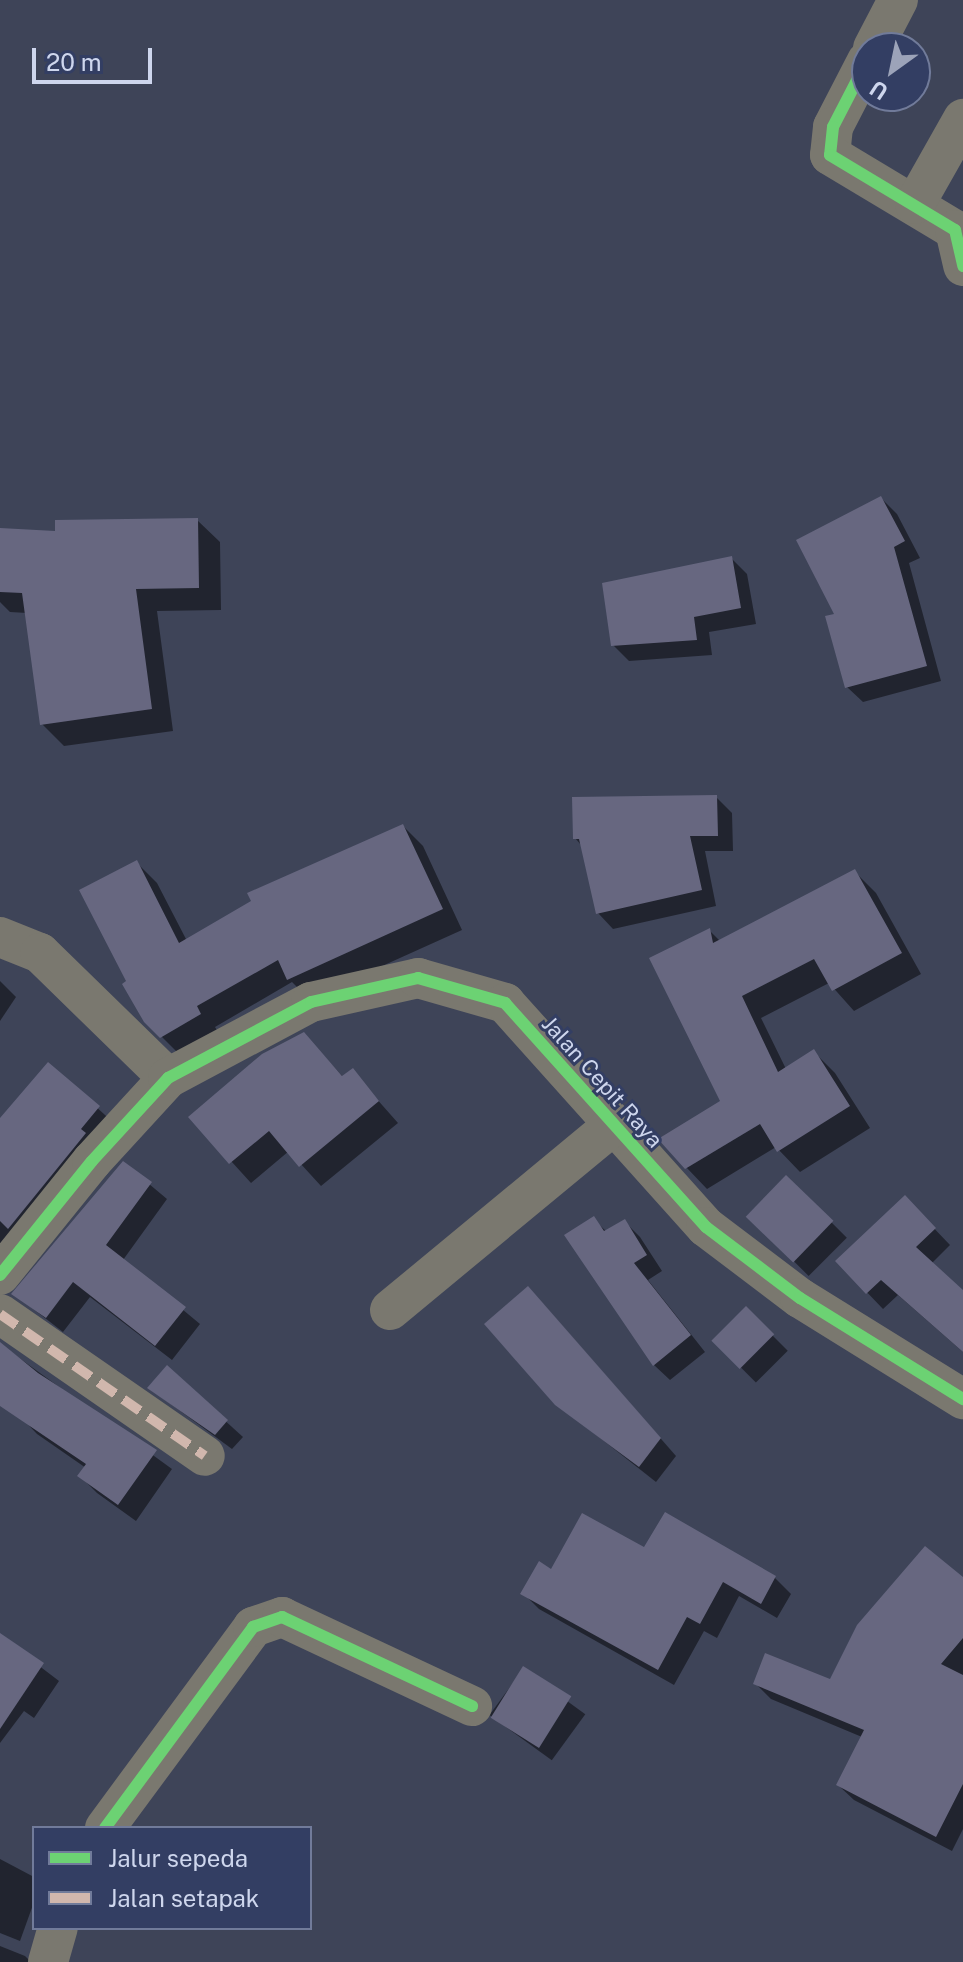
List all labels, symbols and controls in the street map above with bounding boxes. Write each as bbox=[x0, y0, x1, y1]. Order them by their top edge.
scale bar bbox=[36, 32, 156, 82]
north arrow bbox=[851, 32, 931, 112]
text: 20 m bbox=[46, 48, 102, 76]
text: U bbox=[865, 75, 893, 106]
street label: Jalan Cepit Raya bbox=[536, 1011, 668, 1153]
legend bbox=[32, 1826, 312, 1930]
text: Jalur sepeda bbox=[108, 1844, 248, 1872]
text: Jalan setapak bbox=[108, 1884, 259, 1912]

